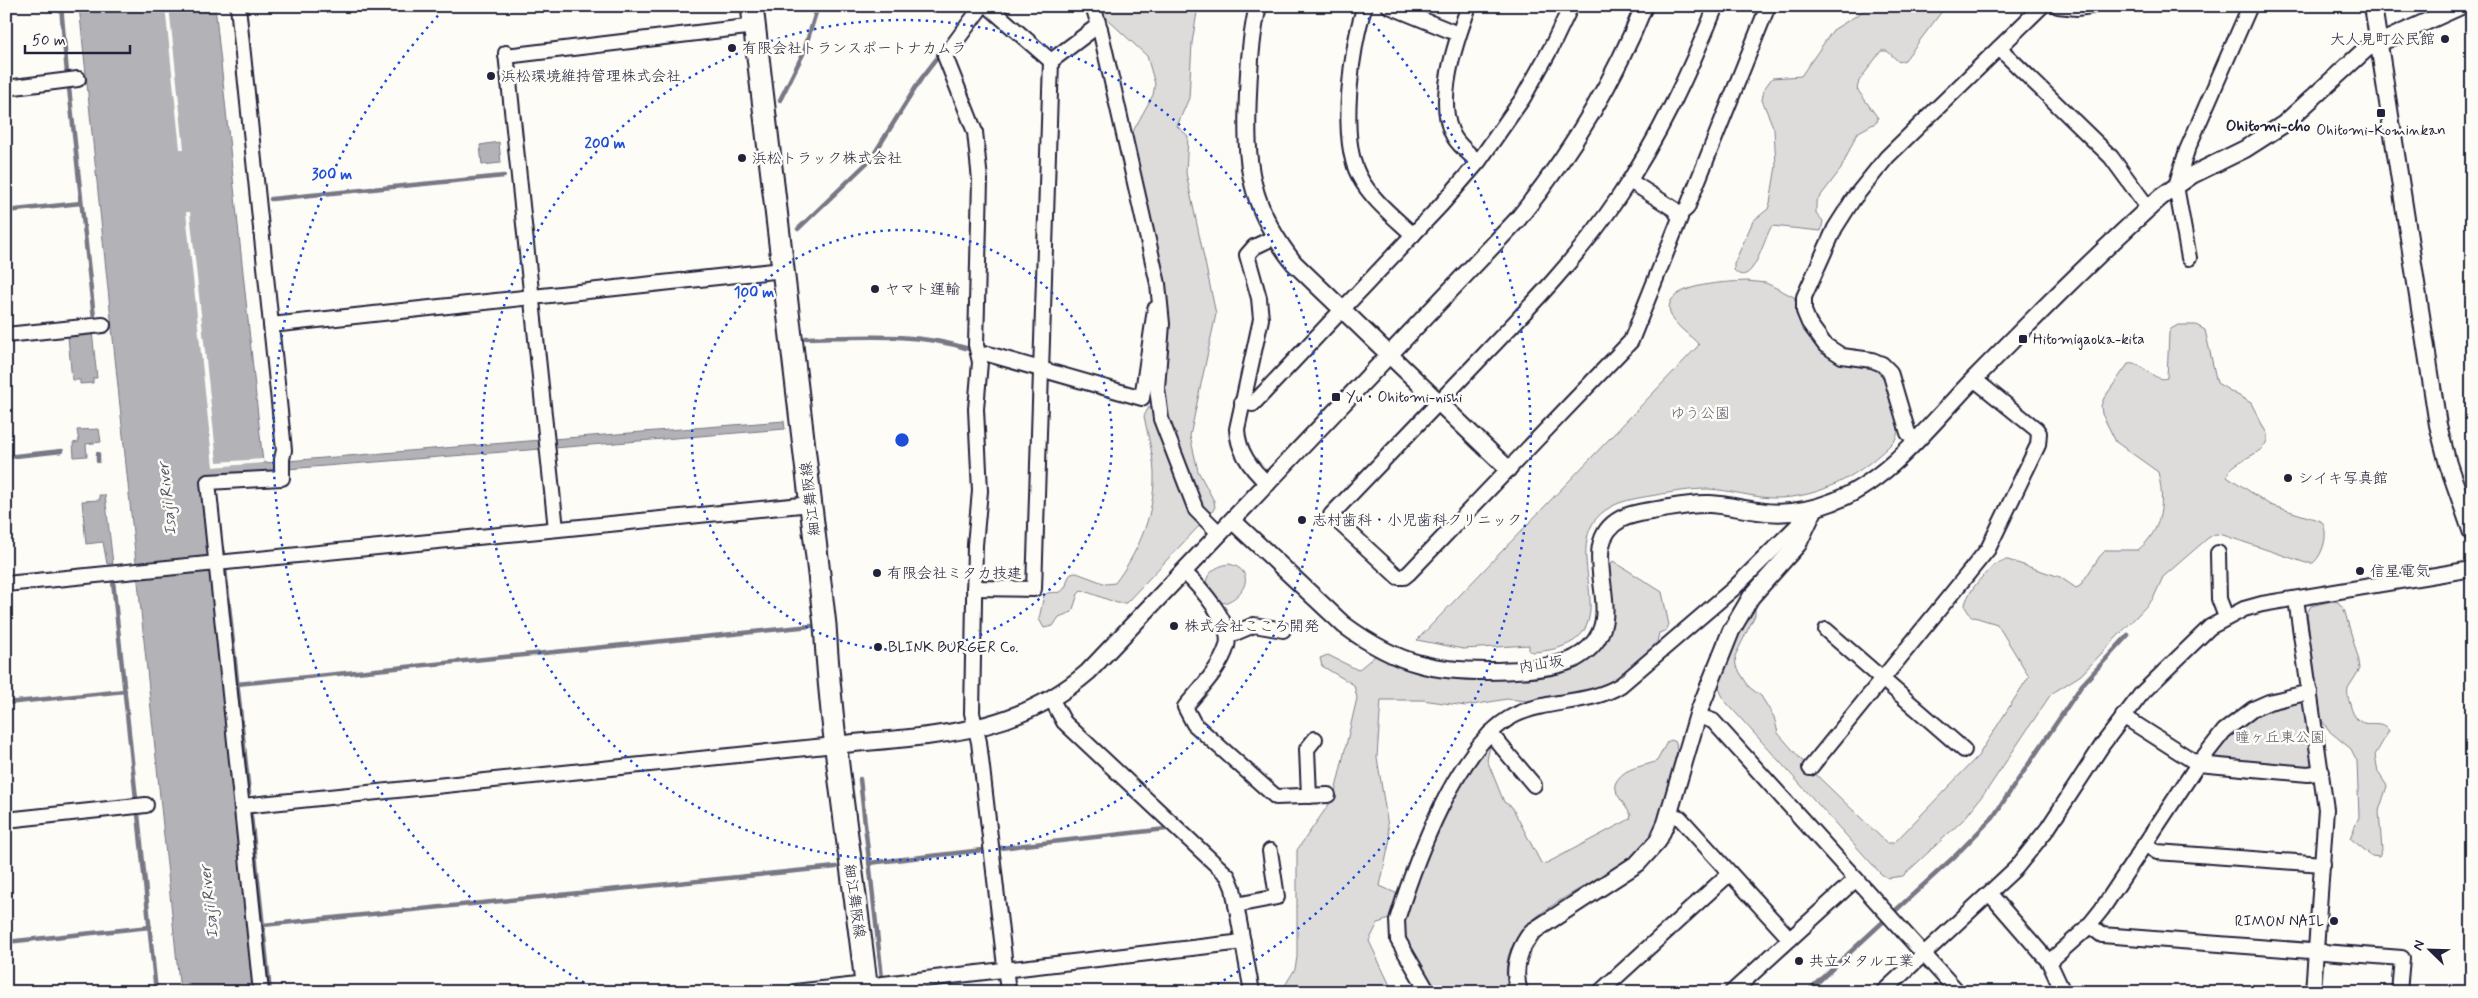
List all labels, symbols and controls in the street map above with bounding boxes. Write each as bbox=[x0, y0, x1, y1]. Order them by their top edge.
scale bar bbox=[25, 22, 130, 54]
place label: 大人見町公民館 bbox=[2330, 30, 2435, 50]
text: 50 m bbox=[32, 31, 66, 51]
marker: 大人見町公民館 bbox=[2439, 33, 2451, 45]
place label: 有限会社トランスポートナカムラ bbox=[742, 39, 966, 59]
marker: 有限会社トランスポートナカムラ bbox=[726, 42, 738, 54]
place label: 浜松環境維持管理株式会社 bbox=[501, 67, 681, 87]
marker: 浜松環境維持管理株式会社 bbox=[485, 70, 497, 82]
marker: Ohitomi-Kominkan bbox=[2375, 107, 2387, 119]
district label: Ohitomi-cho bbox=[2226, 116, 2310, 137]
place label: Ohitomi-Kominkan bbox=[2316, 121, 2446, 141]
text: 200 m bbox=[585, 134, 626, 154]
place label: 浜松トラック株式会社 bbox=[752, 149, 902, 169]
marker: 浜松トラック株式会社 bbox=[736, 152, 748, 164]
text: 300 m bbox=[312, 165, 352, 185]
place label: ヤマト運輸 bbox=[885, 280, 960, 300]
text: 100 m bbox=[734, 283, 774, 303]
marker: ヤマト運輸 bbox=[869, 283, 881, 295]
place label: Hitomigaoka-kita bbox=[2033, 330, 2145, 350]
marker: Hitomigaoka-kita bbox=[2017, 333, 2029, 345]
place label: Yu・Ohitomi-nishi bbox=[1346, 388, 1462, 408]
marker: Yu・Ohitomi-nishi bbox=[1330, 391, 1342, 403]
park label: ゆう公園 bbox=[1670, 404, 1730, 424]
centre of rings bbox=[893, 431, 911, 449]
water label: Isaji River bbox=[153, 459, 182, 536]
street label: 細江舞阪線 bbox=[796, 460, 825, 537]
place label: シイキ写真館 bbox=[2298, 469, 2388, 489]
marker: シイキ写真館 bbox=[2282, 472, 2294, 484]
place label: 志村歯科・小児歯科クリニック bbox=[1312, 511, 1522, 531]
marker: 志村歯科・小児歯科クリニック bbox=[1296, 514, 1308, 526]
place label: 信星電気 bbox=[2370, 562, 2430, 582]
place label: 有限会社ミタカ技建 bbox=[887, 564, 1022, 584]
marker: 信星電気 bbox=[2354, 565, 2366, 577]
marker: 有限会社ミタカ技建 bbox=[871, 567, 883, 579]
place label: 株式会社こころ開発 bbox=[1184, 617, 1319, 637]
marker: 株式会社こころ開発 bbox=[1168, 620, 1180, 632]
place label: BLINK BURGER Co. bbox=[888, 638, 1018, 658]
marker: BLINK BURGER Co. bbox=[872, 641, 884, 653]
street label: 内山坂 bbox=[1517, 652, 1565, 678]
park label: 瞳ヶ丘東公園 bbox=[2235, 728, 2325, 748]
water label: Isaji River bbox=[195, 862, 224, 939]
street label: 細江舞阪線 bbox=[839, 863, 869, 940]
place label: RIMON NAIL bbox=[2235, 912, 2324, 932]
marker: RIMON NAIL bbox=[2328, 915, 2340, 927]
north arrow bbox=[2406, 926, 2456, 976]
text: N bbox=[2409, 938, 2429, 953]
place label: 共立メタル工業 bbox=[1809, 952, 1914, 972]
marker: 共立メタル工業 bbox=[1793, 955, 1805, 967]

